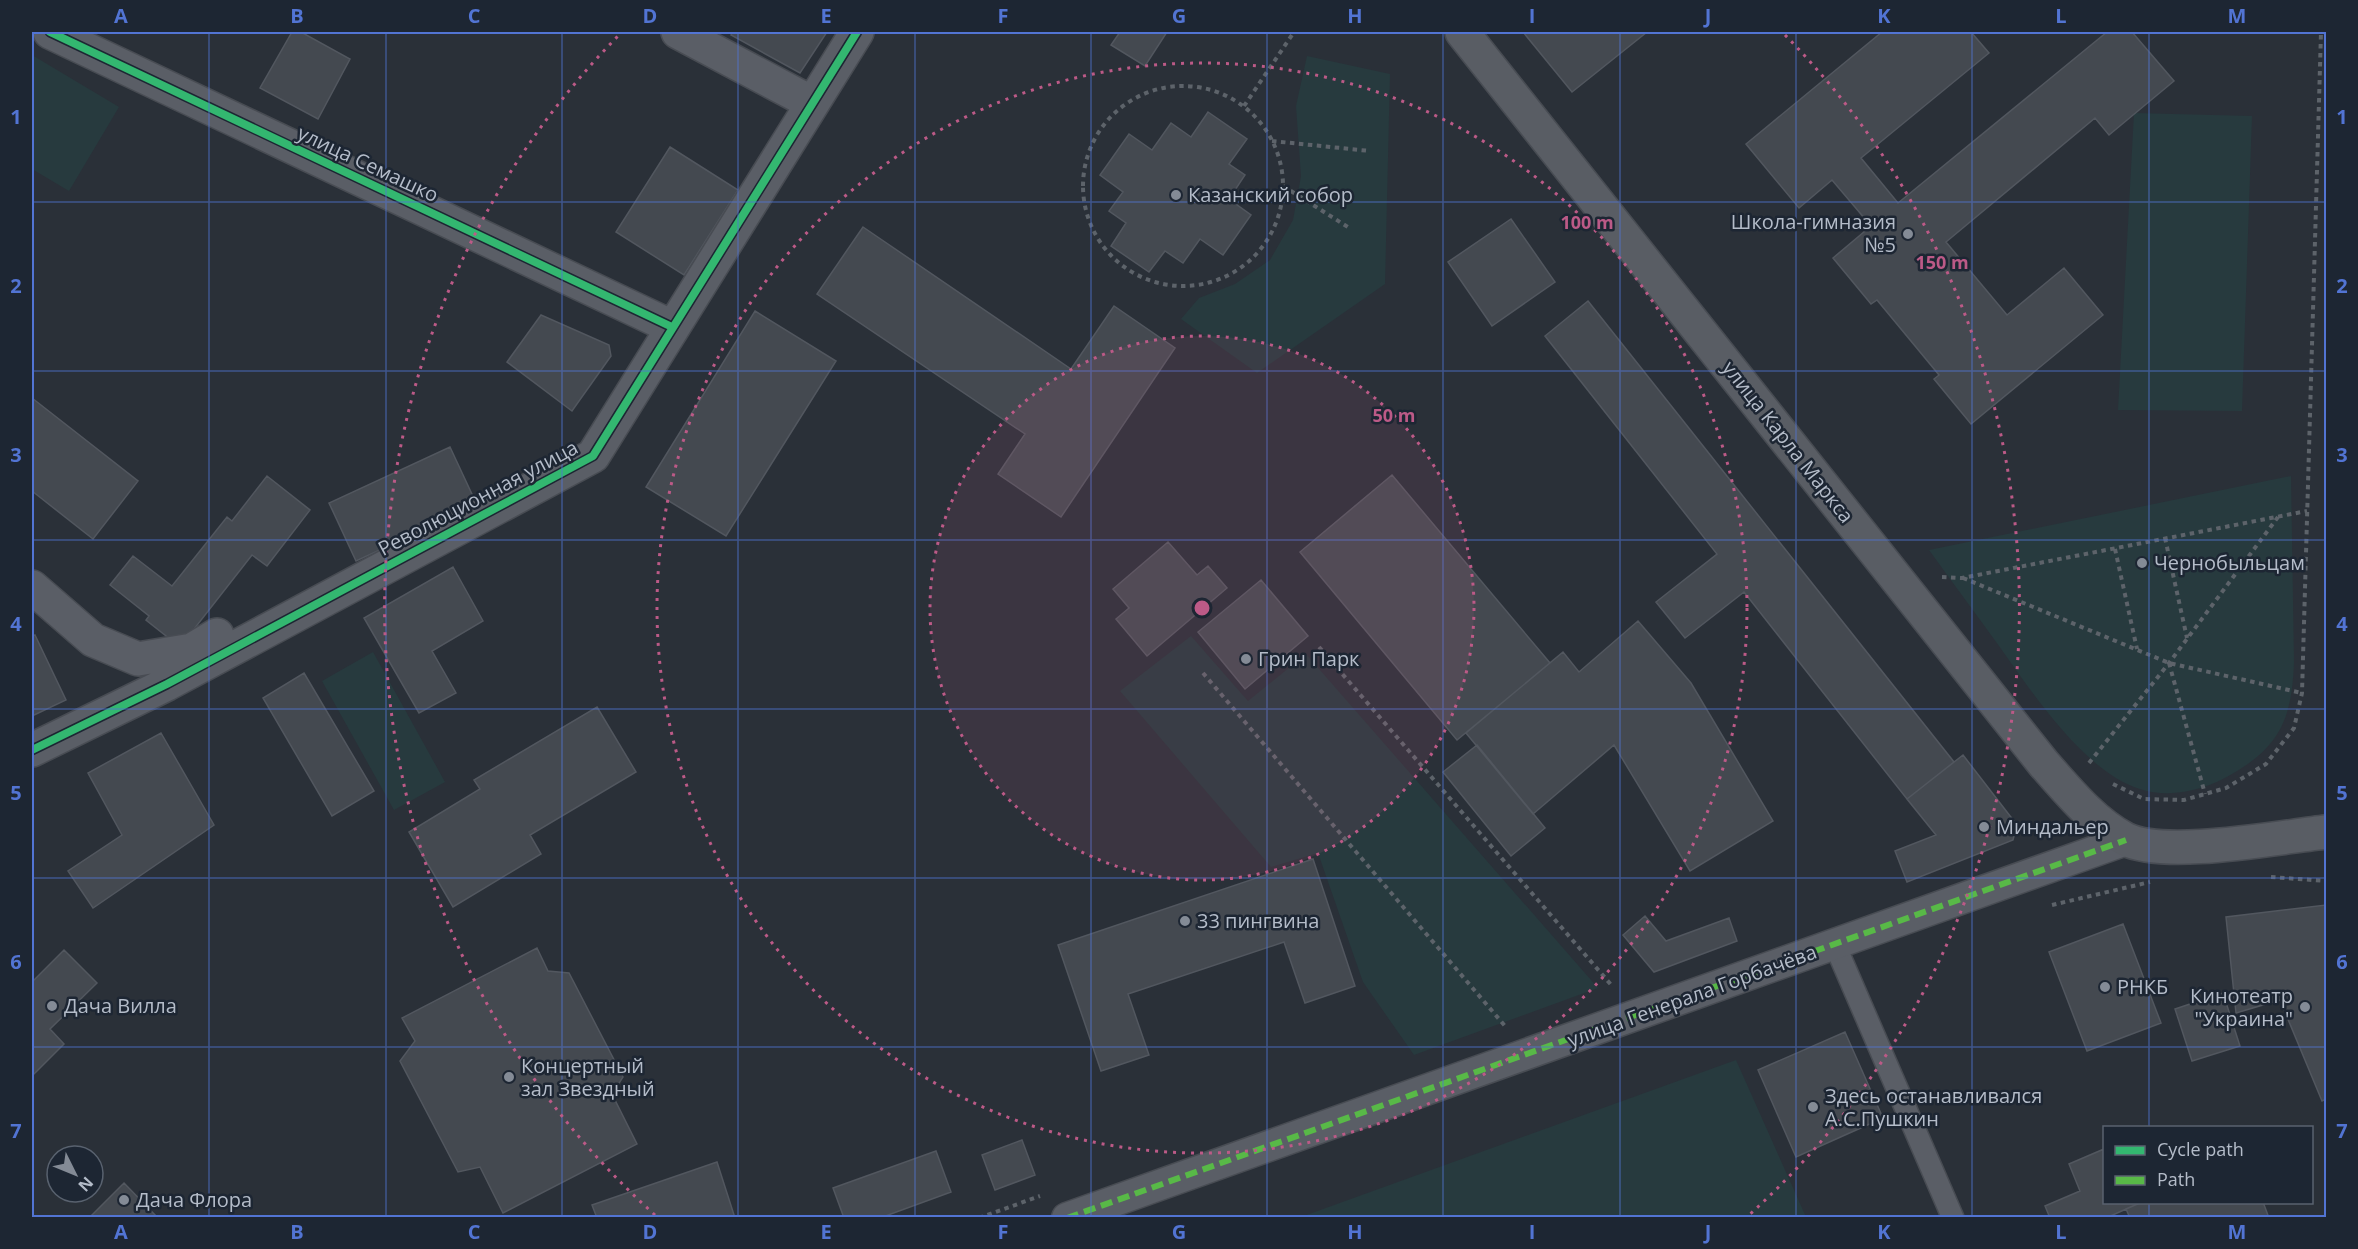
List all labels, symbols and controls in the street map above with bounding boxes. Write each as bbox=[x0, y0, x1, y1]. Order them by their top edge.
text: A bbox=[114, 2, 128, 29]
text: B bbox=[290, 2, 304, 29]
text: C bbox=[468, 2, 481, 29]
text: D bbox=[643, 2, 657, 29]
text: E bbox=[820, 2, 832, 29]
text: F bbox=[998, 2, 1008, 29]
text: G bbox=[1172, 2, 1186, 29]
text: H bbox=[1347, 2, 1363, 29]
text: I bbox=[1529, 2, 1535, 29]
text: J bbox=[1703, 2, 1711, 29]
text: K bbox=[1877, 2, 1891, 29]
text: L bbox=[2055, 2, 2067, 29]
text: M bbox=[2228, 2, 2246, 29]
text: 1 bbox=[10, 103, 22, 130]
text: 1 bbox=[2336, 103, 2348, 130]
street label: улица Семашко bbox=[293, 119, 443, 208]
place label: Казанский собор bbox=[1188, 181, 1353, 208]
marker: Казанский собор bbox=[1169, 188, 1183, 202]
place label: Школа-гимназия №5 bbox=[1731, 208, 1896, 258]
text: 100 m bbox=[1560, 210, 1614, 234]
marker: Школа-гимназия №5 bbox=[1901, 227, 1915, 241]
text: 150 m bbox=[1915, 250, 1969, 274]
text: 2 bbox=[10, 272, 22, 299]
text: 2 bbox=[2336, 272, 2348, 299]
street label: улица Карла Маркса bbox=[1717, 355, 1860, 528]
text: 50 m bbox=[1373, 403, 1415, 427]
street label: Революционная улица bbox=[373, 433, 582, 562]
text: 3 bbox=[10, 441, 22, 468]
text: 3 bbox=[2336, 441, 2348, 468]
place label: Чернобыльцам bbox=[2154, 549, 2305, 576]
marker: Чернобыльцам bbox=[2135, 556, 2149, 570]
centre of rings bbox=[1192, 598, 1212, 618]
text: 4 bbox=[10, 610, 22, 637]
text: 4 bbox=[2336, 610, 2348, 637]
place label: Грин Парк bbox=[1258, 645, 1360, 672]
marker: Грин Парк bbox=[1239, 652, 1253, 666]
text: 5 bbox=[10, 779, 22, 806]
text: 5 bbox=[2336, 779, 2348, 806]
place label: Миндальер bbox=[1996, 813, 2109, 840]
marker: Миндальер bbox=[1977, 820, 1991, 834]
place label: 33 пингвина bbox=[1197, 907, 1319, 934]
marker: 33 пингвина bbox=[1178, 914, 1192, 928]
street label: улица Генерала Горбачёва bbox=[1564, 938, 1820, 1053]
text: 6 bbox=[10, 948, 22, 975]
text: 6 bbox=[2336, 948, 2348, 975]
place label: РНКБ bbox=[2117, 973, 2168, 1000]
marker: РНКБ bbox=[2098, 980, 2112, 994]
place label: Кинотеатр "Украина" bbox=[2190, 982, 2293, 1032]
place label: Дача Вилла bbox=[64, 992, 177, 1019]
marker: Дача Вилла bbox=[45, 999, 59, 1013]
marker: Кинотеатр "Украина" bbox=[2298, 1000, 2312, 1014]
place label: Концертный зал Звездный bbox=[521, 1052, 655, 1102]
marker: Концертный зал Звездный bbox=[502, 1070, 516, 1084]
place label: Здесь останавливался А.С.Пушкин bbox=[1825, 1082, 2042, 1132]
marker: Здесь останавливался А.С.Пушкин bbox=[1806, 1100, 1820, 1114]
text: 7 bbox=[10, 1117, 22, 1144]
text: 7 bbox=[2336, 1117, 2348, 1144]
legend bbox=[2103, 1126, 2313, 1204]
text: Cycle path bbox=[2157, 1137, 2244, 1161]
north arrow bbox=[45, 1144, 105, 1204]
text: Path bbox=[2157, 1167, 2195, 1191]
text: N bbox=[73, 1172, 98, 1196]
place label: Дача Флора bbox=[136, 1186, 252, 1213]
marker: Дача Флора bbox=[117, 1193, 131, 1207]
text: A bbox=[114, 1218, 128, 1245]
text: B bbox=[290, 1218, 304, 1245]
text: C bbox=[468, 1218, 481, 1245]
text: D bbox=[643, 1218, 657, 1245]
text: E bbox=[820, 1218, 832, 1245]
text: F bbox=[998, 1218, 1008, 1245]
text: G bbox=[1172, 1218, 1186, 1245]
text: H bbox=[1347, 1218, 1363, 1245]
text: I bbox=[1529, 1218, 1535, 1245]
text: J bbox=[1703, 1218, 1711, 1245]
text: K bbox=[1877, 1218, 1891, 1245]
text: L bbox=[2055, 1218, 2067, 1245]
text: M bbox=[2228, 1218, 2246, 1245]

